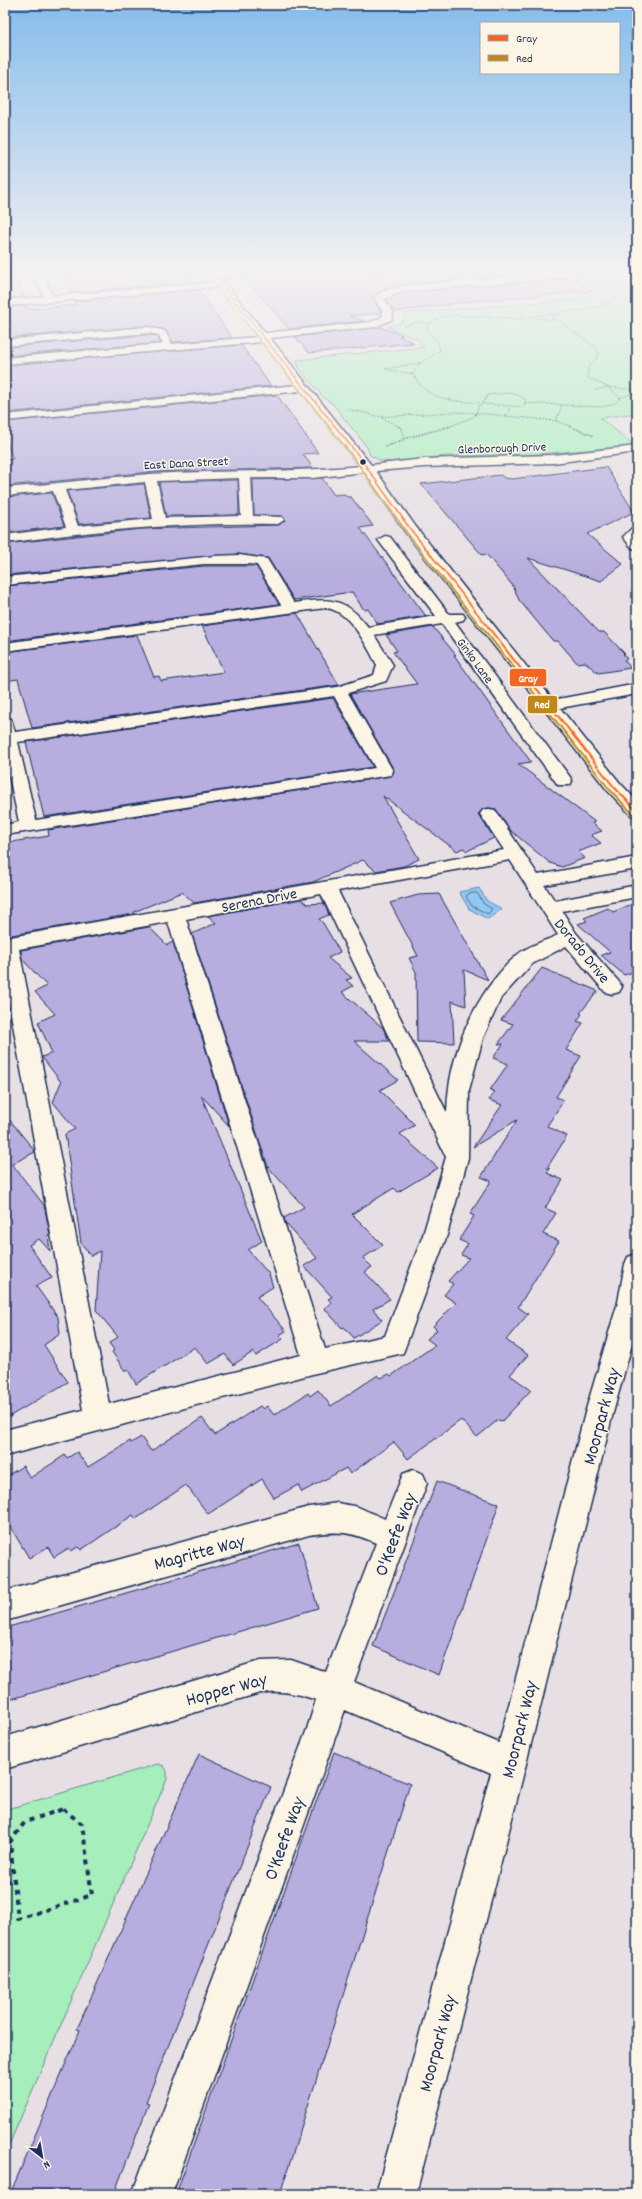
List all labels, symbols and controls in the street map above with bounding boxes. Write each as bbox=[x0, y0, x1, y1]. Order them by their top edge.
legend bbox=[480, 22, 620, 74]
text: Gray bbox=[516, 31, 538, 48]
text: Red bbox=[516, 51, 533, 68]
street label: Glenborough Drive bbox=[457, 438, 547, 461]
street label: East Dana Street bbox=[143, 453, 229, 476]
unlabelled marker bbox=[358, 457, 368, 467]
street label: Ginko Lane bbox=[451, 635, 497, 688]
line badge: Gray bbox=[509, 668, 547, 687]
text: Gray bbox=[518, 672, 538, 688]
line badge: Red bbox=[527, 695, 558, 714]
text: Red bbox=[534, 698, 550, 714]
street label: Serena Drive bbox=[220, 883, 299, 920]
street label: Dorado Drive bbox=[548, 914, 615, 989]
street label: Moorpark Way bbox=[577, 1365, 629, 1468]
street label: O'Keefe Way bbox=[369, 1489, 426, 1581]
street label: Magritte Way bbox=[151, 1529, 249, 1579]
street label: Hopper Way bbox=[183, 1668, 271, 1715]
street label: Moorpark Way bbox=[496, 1678, 547, 1781]
street label: O'Keefe Way bbox=[259, 1793, 314, 1885]
street label: Moorpark Way bbox=[413, 1992, 465, 2095]
north arrow bbox=[22, 2137, 62, 2177]
text: N bbox=[39, 2156, 53, 2172]

